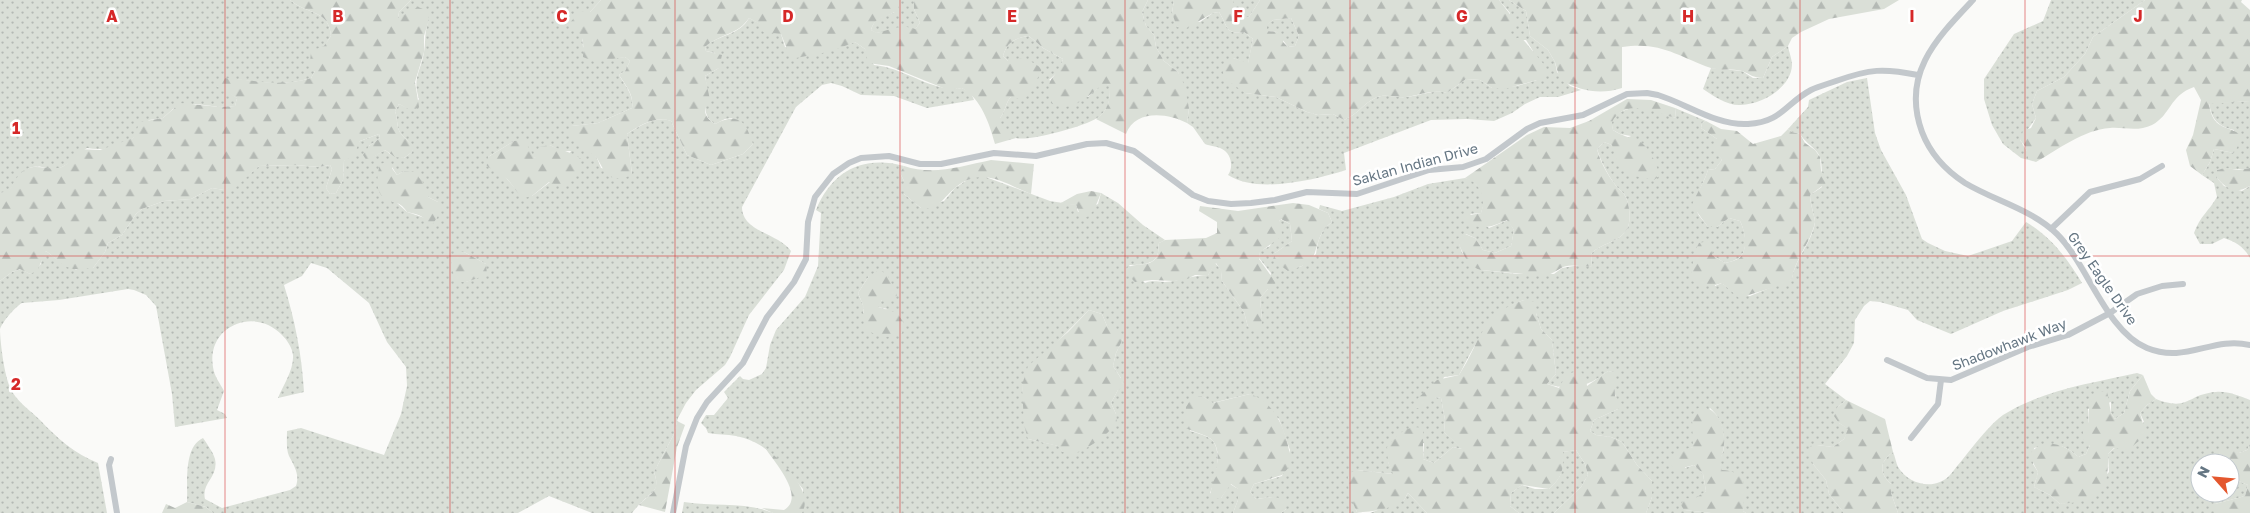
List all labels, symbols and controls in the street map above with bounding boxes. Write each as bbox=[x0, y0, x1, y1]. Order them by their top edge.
text: A bbox=[106, 6, 118, 26]
text: B bbox=[332, 6, 344, 26]
text: C bbox=[556, 6, 568, 26]
text: D bbox=[782, 6, 794, 26]
text: E bbox=[1007, 6, 1017, 26]
text: F bbox=[1233, 6, 1243, 26]
text: G bbox=[1456, 6, 1468, 26]
text: H bbox=[1682, 6, 1694, 26]
text: I bbox=[1909, 6, 1915, 26]
text: J bbox=[2133, 6, 2143, 26]
text: 1 bbox=[12, 118, 20, 138]
street label: Saklan Indian Drive bbox=[1350, 139, 1480, 189]
street label: Grey Eagle Drive bbox=[2065, 228, 2141, 328]
street label: Shadowhawk Way bbox=[1949, 314, 2069, 374]
text: 2 bbox=[11, 374, 21, 394]
north arrow bbox=[2190, 453, 2240, 503]
text: N bbox=[2193, 463, 2213, 480]

